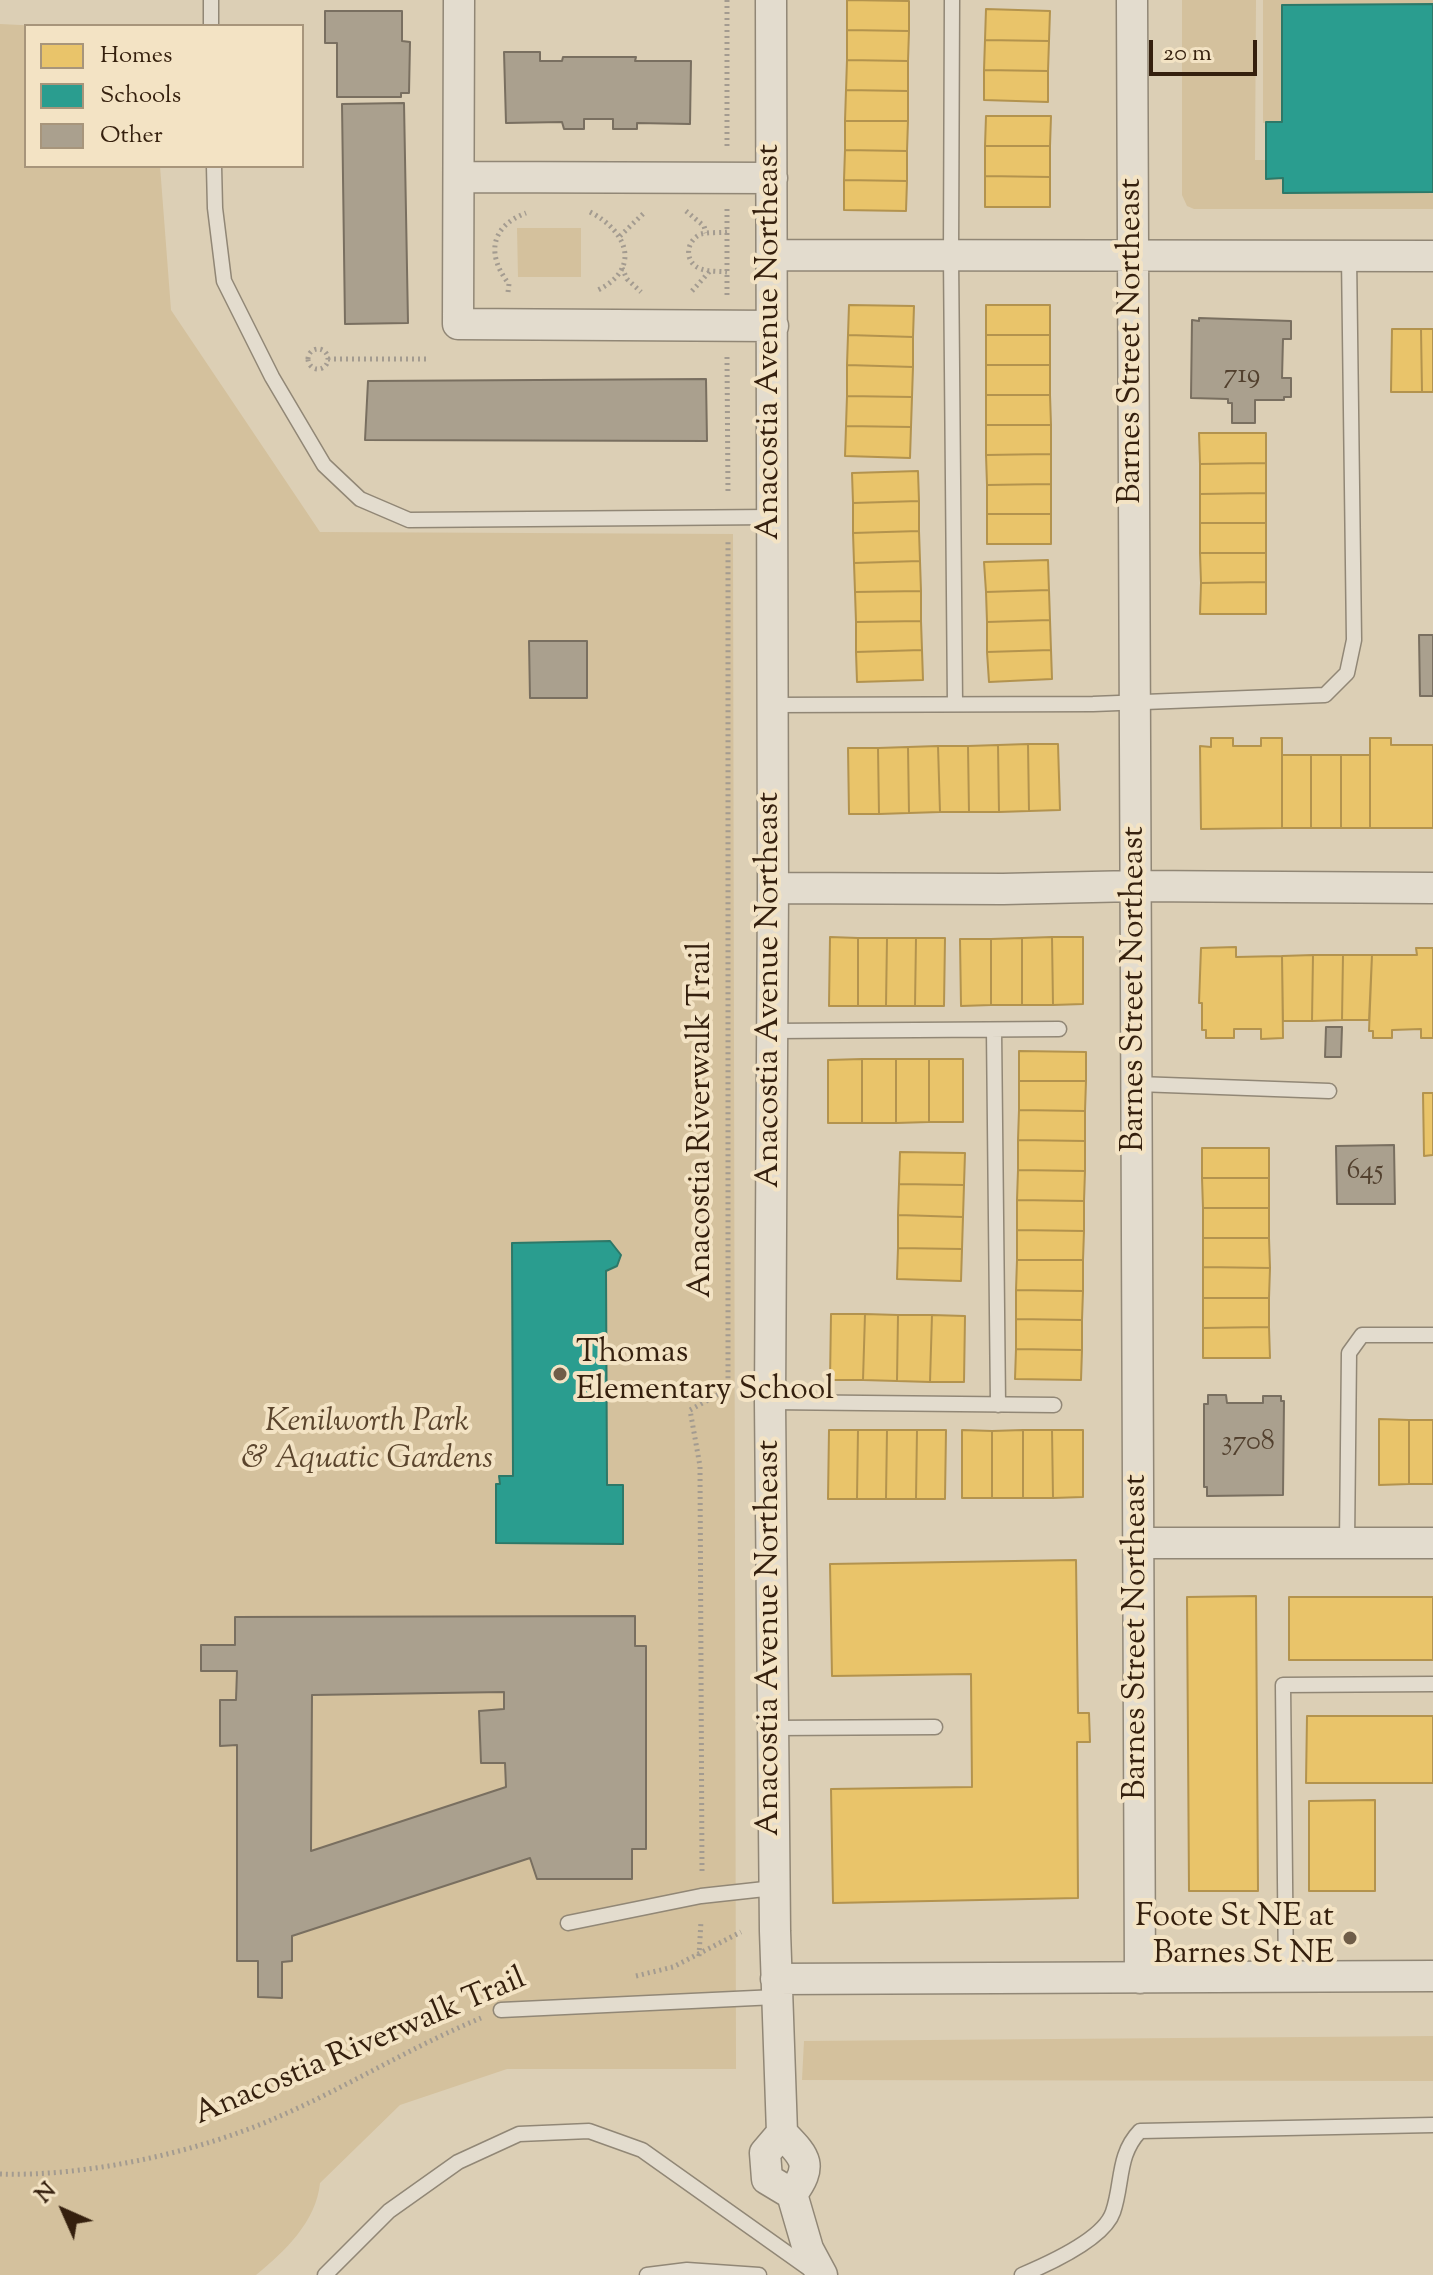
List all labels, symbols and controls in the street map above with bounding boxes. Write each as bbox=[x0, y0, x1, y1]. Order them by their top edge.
legend bbox=[24, 24, 304, 168]
scale bar bbox=[1153, 24, 1261, 74]
text: 20 m bbox=[1163, 37, 1212, 71]
text: Homes bbox=[100, 39, 172, 73]
text: Schools bbox=[100, 79, 181, 113]
text: Other bbox=[100, 119, 163, 153]
street label: Anacostia Avenue Northeast bbox=[753, 144, 791, 540]
street label: Barnes Street Northeast bbox=[1115, 178, 1153, 504]
house number: 719 bbox=[1224, 360, 1260, 394]
street label: Anacostia Avenue Northeast bbox=[753, 792, 791, 1188]
street label: Barnes Street Northeast bbox=[1118, 826, 1156, 1152]
street label: Anacostia Riverwalk Trail bbox=[685, 942, 723, 1298]
house number: 645 bbox=[1346, 1156, 1384, 1190]
place label: Thomas Elementary School bbox=[576, 1337, 834, 1412]
marker: Thomas Elementary School bbox=[551, 1365, 569, 1383]
park label: Kenilworth Park & Aquatic Gardens bbox=[241, 1406, 493, 1481]
house number: 3708 bbox=[1221, 1427, 1275, 1461]
street label: Anacostia Avenue Northeast bbox=[753, 1440, 791, 1836]
street label: Barnes Street Northeast bbox=[1120, 1474, 1158, 1800]
place label: Foote St NE at Barnes St NE bbox=[1135, 1901, 1334, 1976]
marker: Foote St NE at Barnes St NE bbox=[1341, 1929, 1359, 1947]
street label: Anacostia Riverwalk Trail bbox=[189, 1962, 533, 2136]
north arrow bbox=[24, 2171, 104, 2251]
text: N bbox=[30, 2177, 65, 2212]

